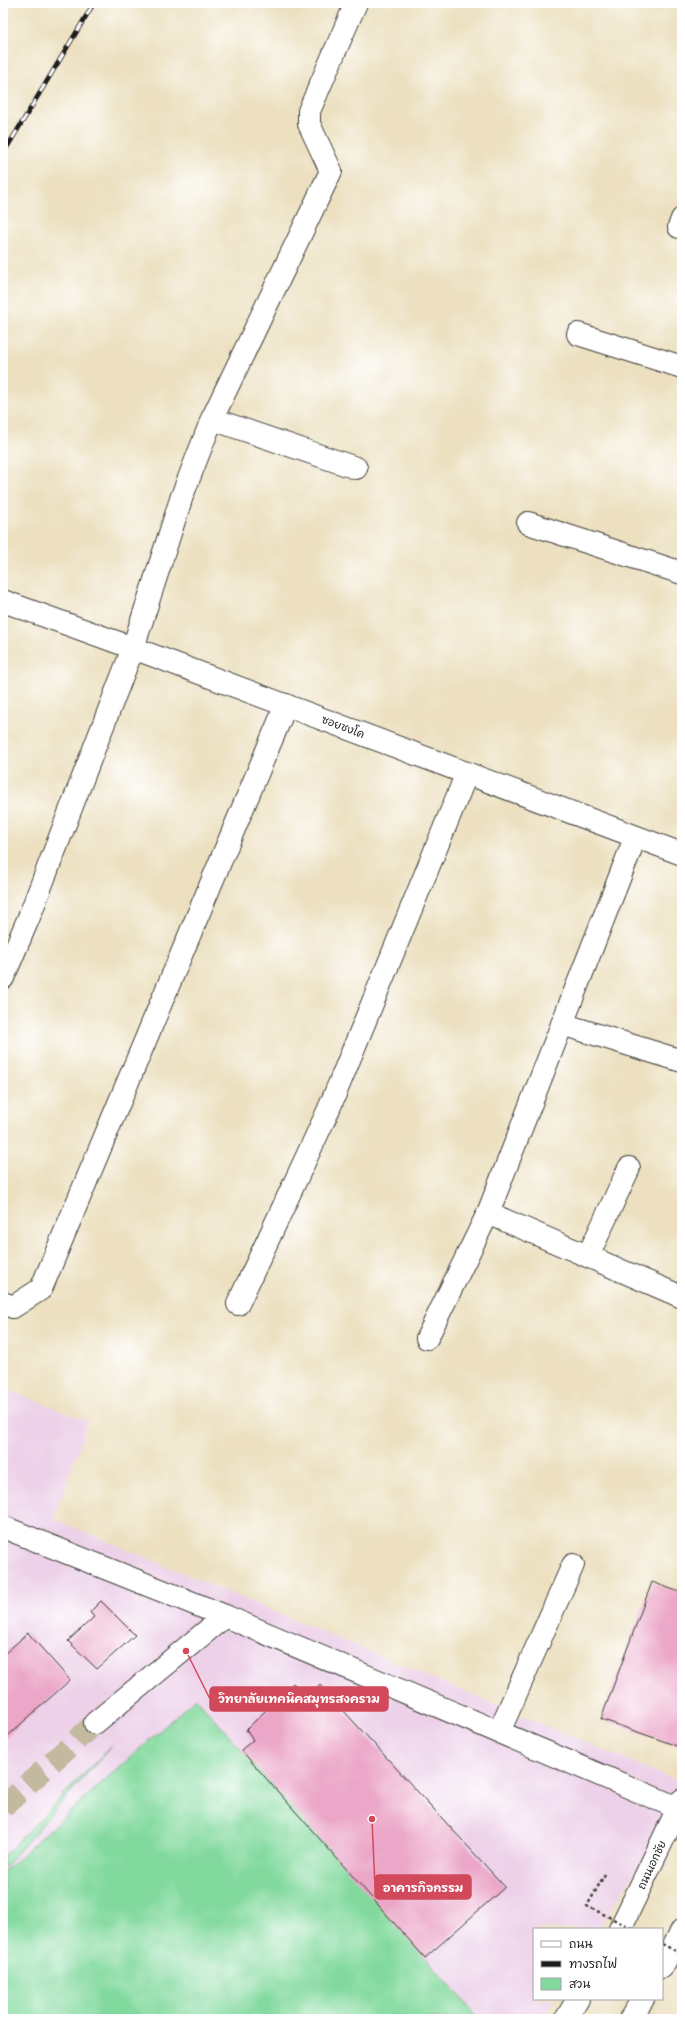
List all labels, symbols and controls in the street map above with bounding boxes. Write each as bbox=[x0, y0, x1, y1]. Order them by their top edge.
street label: ซอยชงโค bbox=[319, 711, 367, 742]
callout: วิทยาลัยเทคนิคสมุทรสงคราม bbox=[210, 1687, 388, 1711]
text: วิทยาลัยเทคนิคสมุทรสงคราม bbox=[218, 1691, 380, 1708]
street label: ถนนเอกชัย bbox=[634, 1838, 670, 1892]
callout: อาคารกิจกรรม bbox=[375, 1875, 471, 1899]
text: อาคารกิจกรรม bbox=[383, 1880, 463, 1896]
legend bbox=[533, 1928, 663, 2000]
text: ถนน bbox=[569, 1936, 593, 1952]
text: ทางรถไฟ bbox=[569, 1956, 617, 1972]
text: สวน bbox=[569, 1976, 590, 1992]

